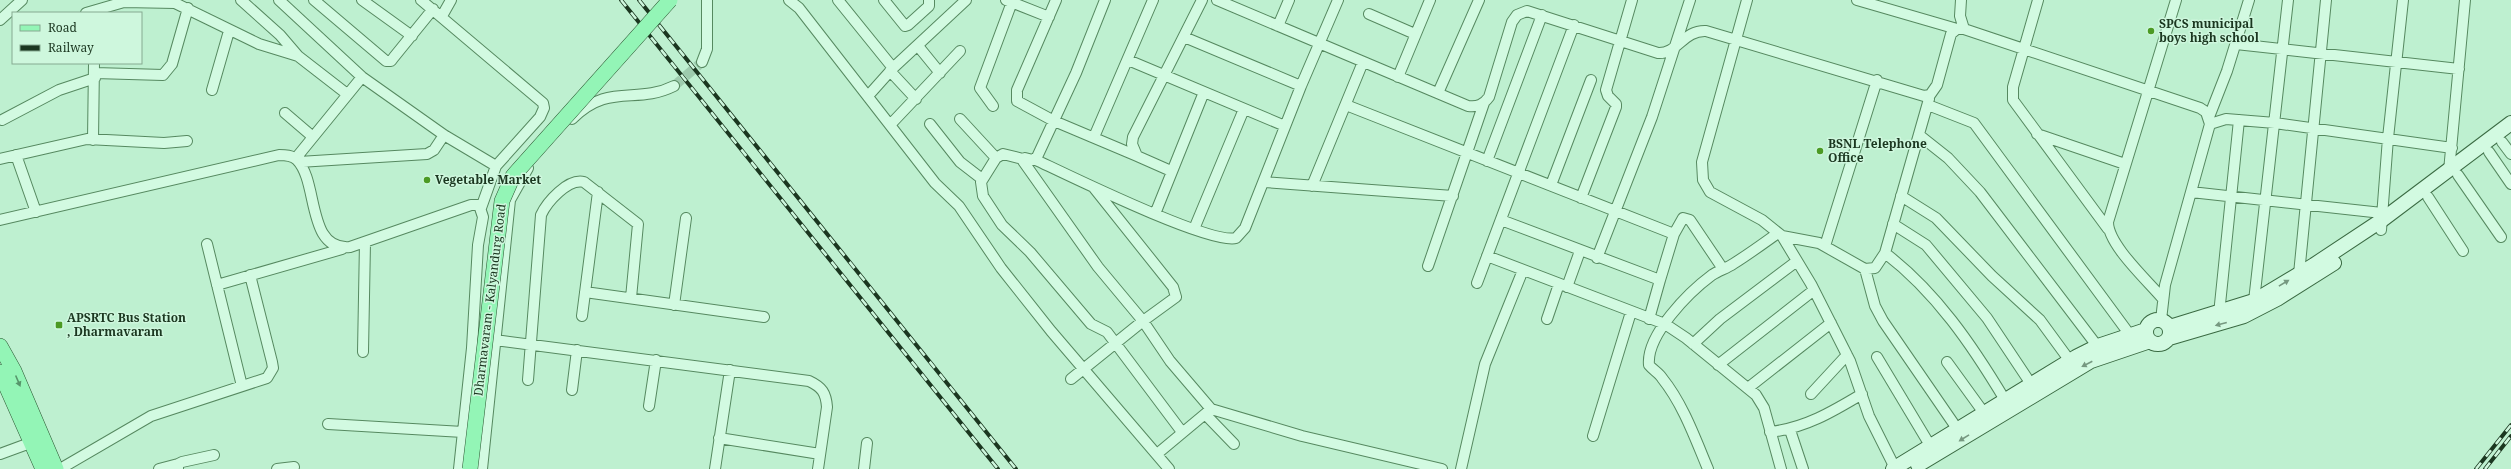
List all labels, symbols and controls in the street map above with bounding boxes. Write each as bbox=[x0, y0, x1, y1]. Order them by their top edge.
legend bbox=[12, 12, 142, 64]
place label: SPCS municipal boys high school bbox=[2159, 15, 2260, 46]
text: Road bbox=[48, 19, 78, 36]
marker: SPCS municipal boys high school bbox=[2146, 26, 2156, 36]
text: Railway bbox=[48, 39, 94, 56]
place label: BSNL Telephone Office bbox=[1828, 135, 1927, 166]
marker: BSNL Telephone Office bbox=[1815, 146, 1825, 156]
place label: Vegetable Market bbox=[435, 171, 541, 188]
marker: Vegetable Market bbox=[422, 175, 432, 185]
street label: Dharmavaram - Kalyandurg Road bbox=[469, 202, 510, 397]
one-way arrow bbox=[2278, 280, 2290, 287]
place label: APSRTC Bus Station , Dharmavaram bbox=[67, 309, 186, 340]
marker: APSRTC Bus Station , Dharmavaram bbox=[54, 320, 64, 330]
one-way arrow bbox=[2215, 321, 2227, 327]
one-way arrow bbox=[2081, 361, 2093, 367]
one-way arrow bbox=[15, 375, 21, 386]
one-way arrow bbox=[1958, 435, 1970, 442]

